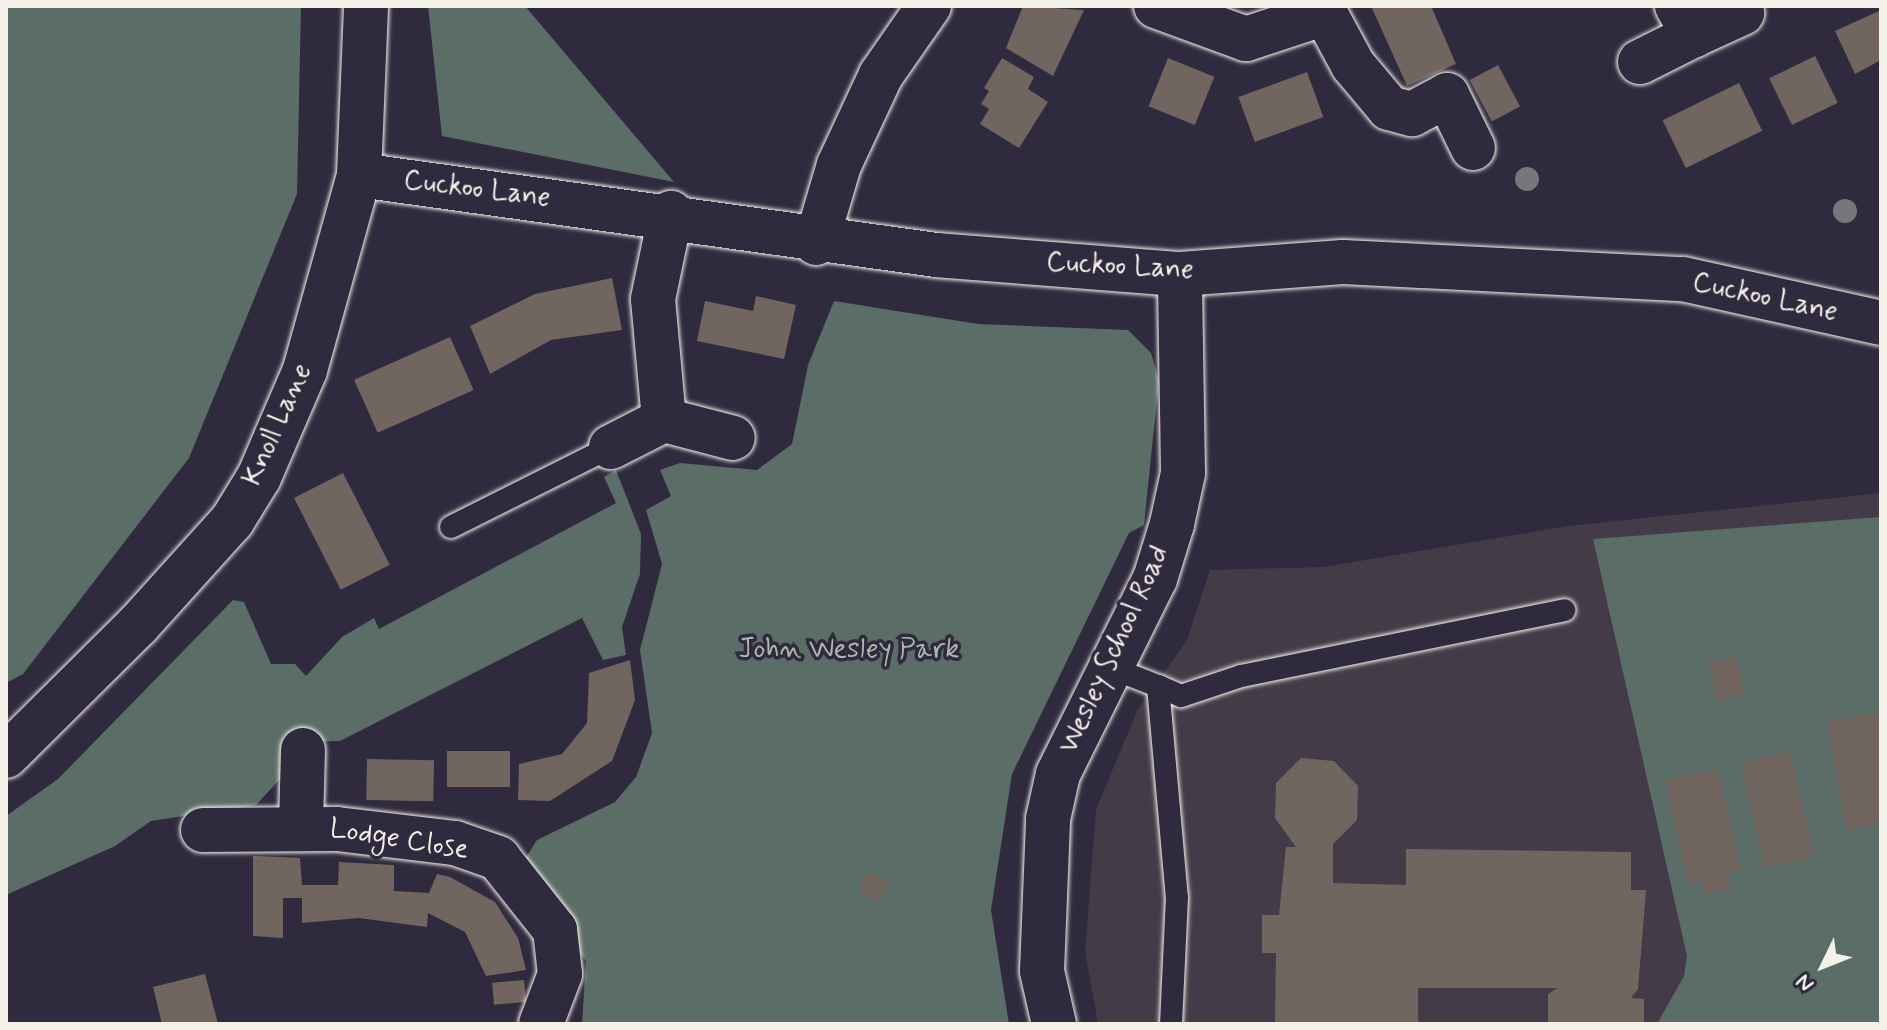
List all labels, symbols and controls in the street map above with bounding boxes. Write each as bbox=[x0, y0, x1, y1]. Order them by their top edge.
street label: Cuckoo Lane bbox=[402, 164, 552, 216]
street label: Cuckoo Lane bbox=[1045, 246, 1195, 288]
street label: Cuckoo Lane bbox=[1689, 266, 1841, 330]
street label: Knoll Lane bbox=[237, 360, 319, 490]
street label: Wesley School Road bbox=[1052, 540, 1178, 760]
park label: John Wesley Park bbox=[741, 633, 957, 667]
street label: Lodge Close bbox=[327, 812, 471, 868]
north arrow bbox=[1783, 926, 1863, 1006]
text: N bbox=[1790, 967, 1821, 997]

